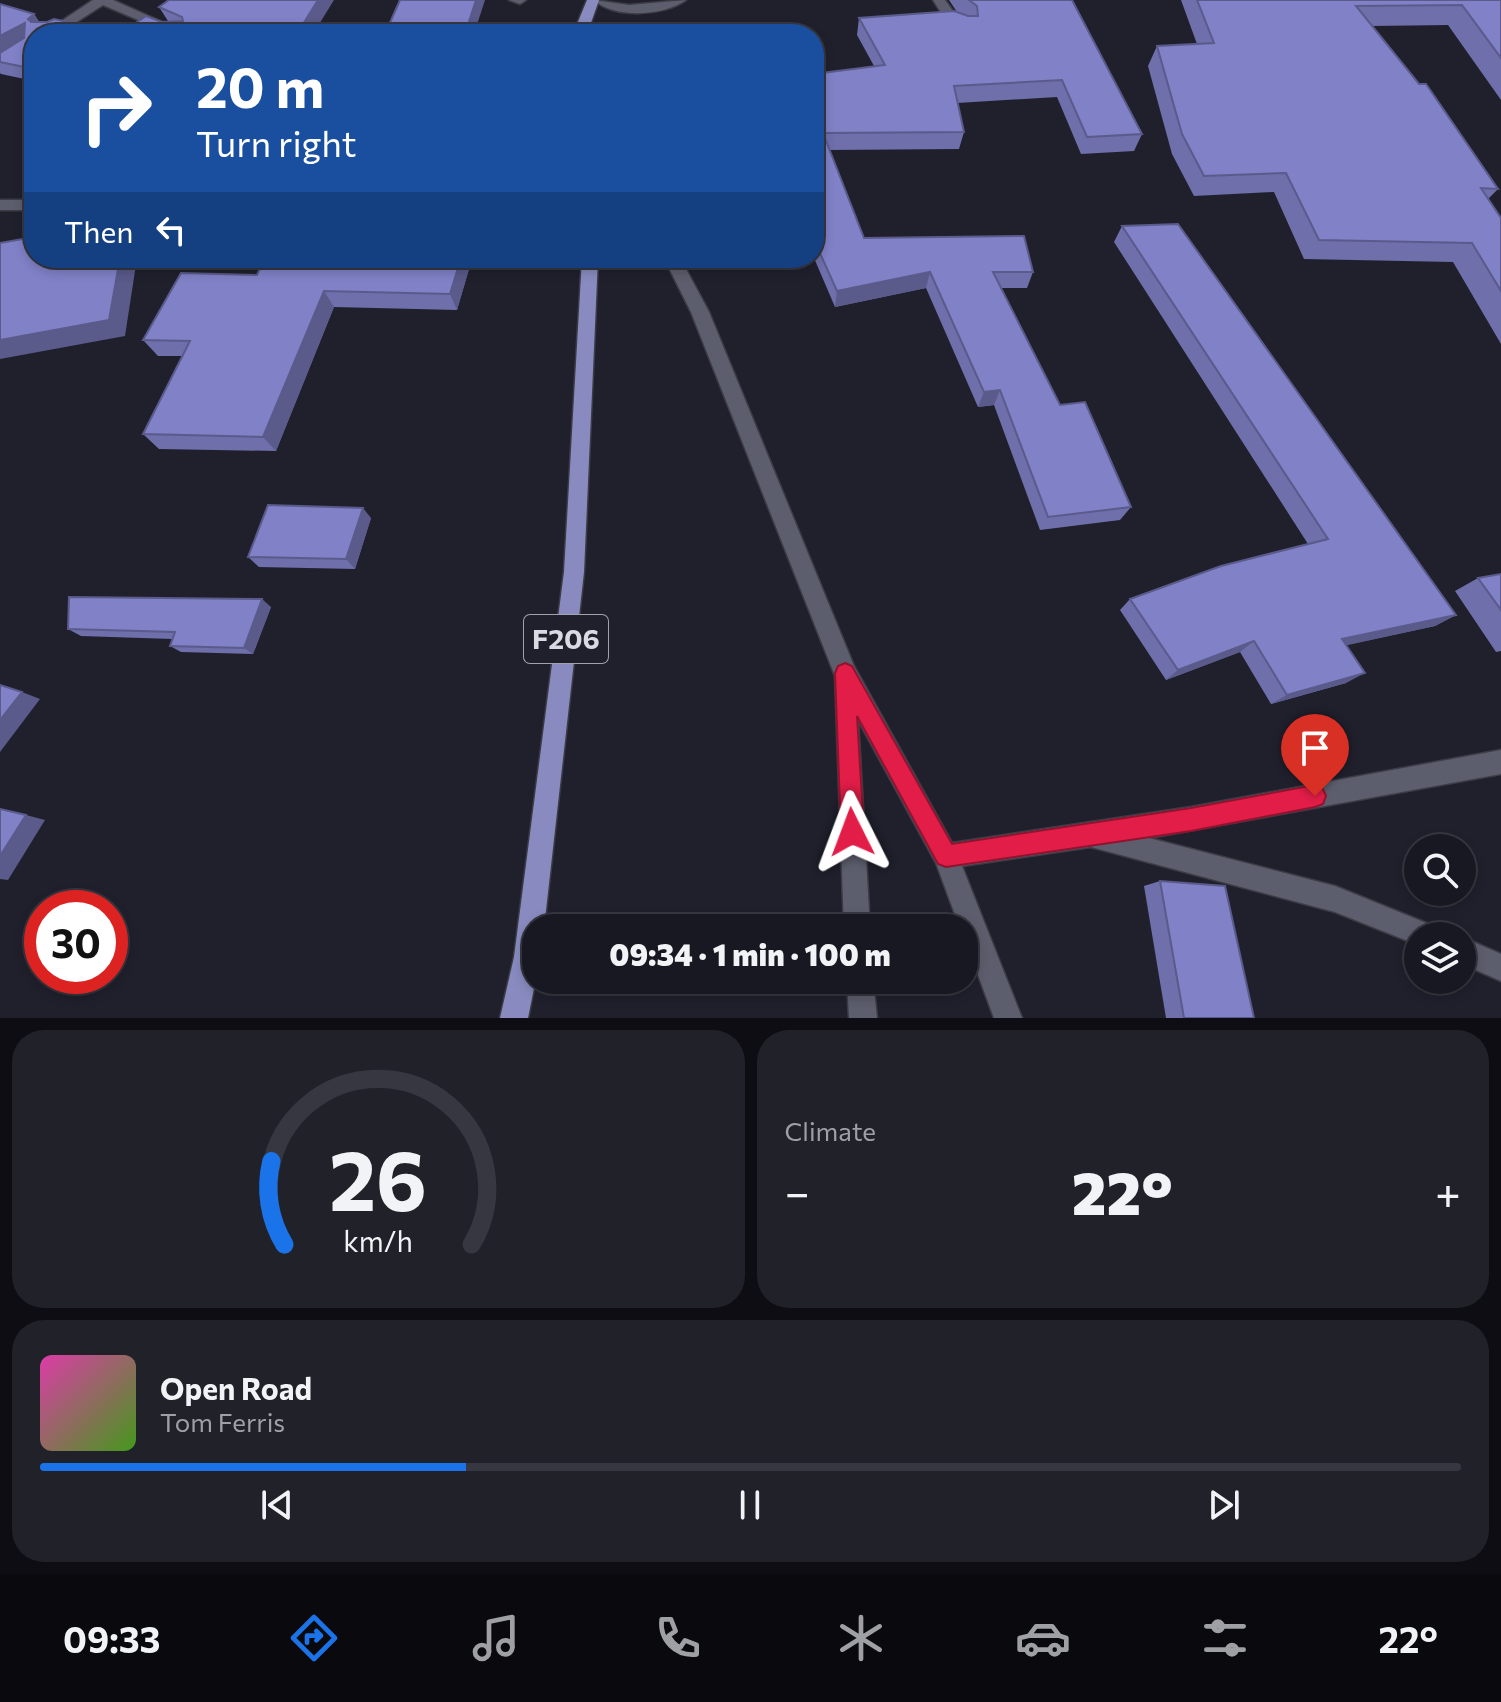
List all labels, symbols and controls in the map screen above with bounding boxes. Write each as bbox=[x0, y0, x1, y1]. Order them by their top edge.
text: 20 m bbox=[196, 51, 324, 120]
icon: right bbox=[64, 56, 168, 160]
text: Turn right bbox=[196, 120, 357, 164]
icon: left bbox=[149, 208, 193, 252]
text: Then bbox=[64, 212, 133, 249]
road number: F206 bbox=[524, 615, 608, 663]
pin bbox=[1281, 714, 1349, 796]
icon: arrive bbox=[1293, 726, 1337, 770]
position arrow bbox=[810, 790, 894, 874]
map controls bbox=[1404, 834, 1476, 994]
button: search bbox=[1404, 834, 1476, 906]
speed limit sign: 30 bbox=[24, 890, 128, 994]
button: layers bbox=[1404, 922, 1476, 994]
text: 09:34 · 1 min · 100 m bbox=[609, 935, 891, 972]
text: Climate bbox=[785, 1115, 876, 1146]
text: 26 bbox=[329, 1126, 427, 1228]
text: 22° bbox=[1072, 1154, 1173, 1227]
text: − bbox=[785, 1164, 810, 1218]
text: + bbox=[1435, 1164, 1461, 1218]
text: km/h bbox=[343, 1223, 413, 1258]
text: Open Road bbox=[160, 1369, 312, 1406]
text: Tom Ferris bbox=[160, 1406, 285, 1437]
icon: previous bbox=[255, 1483, 299, 1527]
icon: pause bbox=[728, 1483, 772, 1527]
icon: next bbox=[1202, 1483, 1246, 1527]
icon: directions bbox=[286, 1610, 342, 1666]
icon: music bbox=[468, 1610, 524, 1666]
icon: phone bbox=[650, 1610, 706, 1666]
icon: climate bbox=[833, 1610, 889, 1666]
icon: car bbox=[1015, 1610, 1071, 1666]
icon: filters bbox=[1197, 1610, 1253, 1666]
text: 09:33 bbox=[63, 1616, 160, 1660]
text: 22° bbox=[1379, 1616, 1438, 1660]

